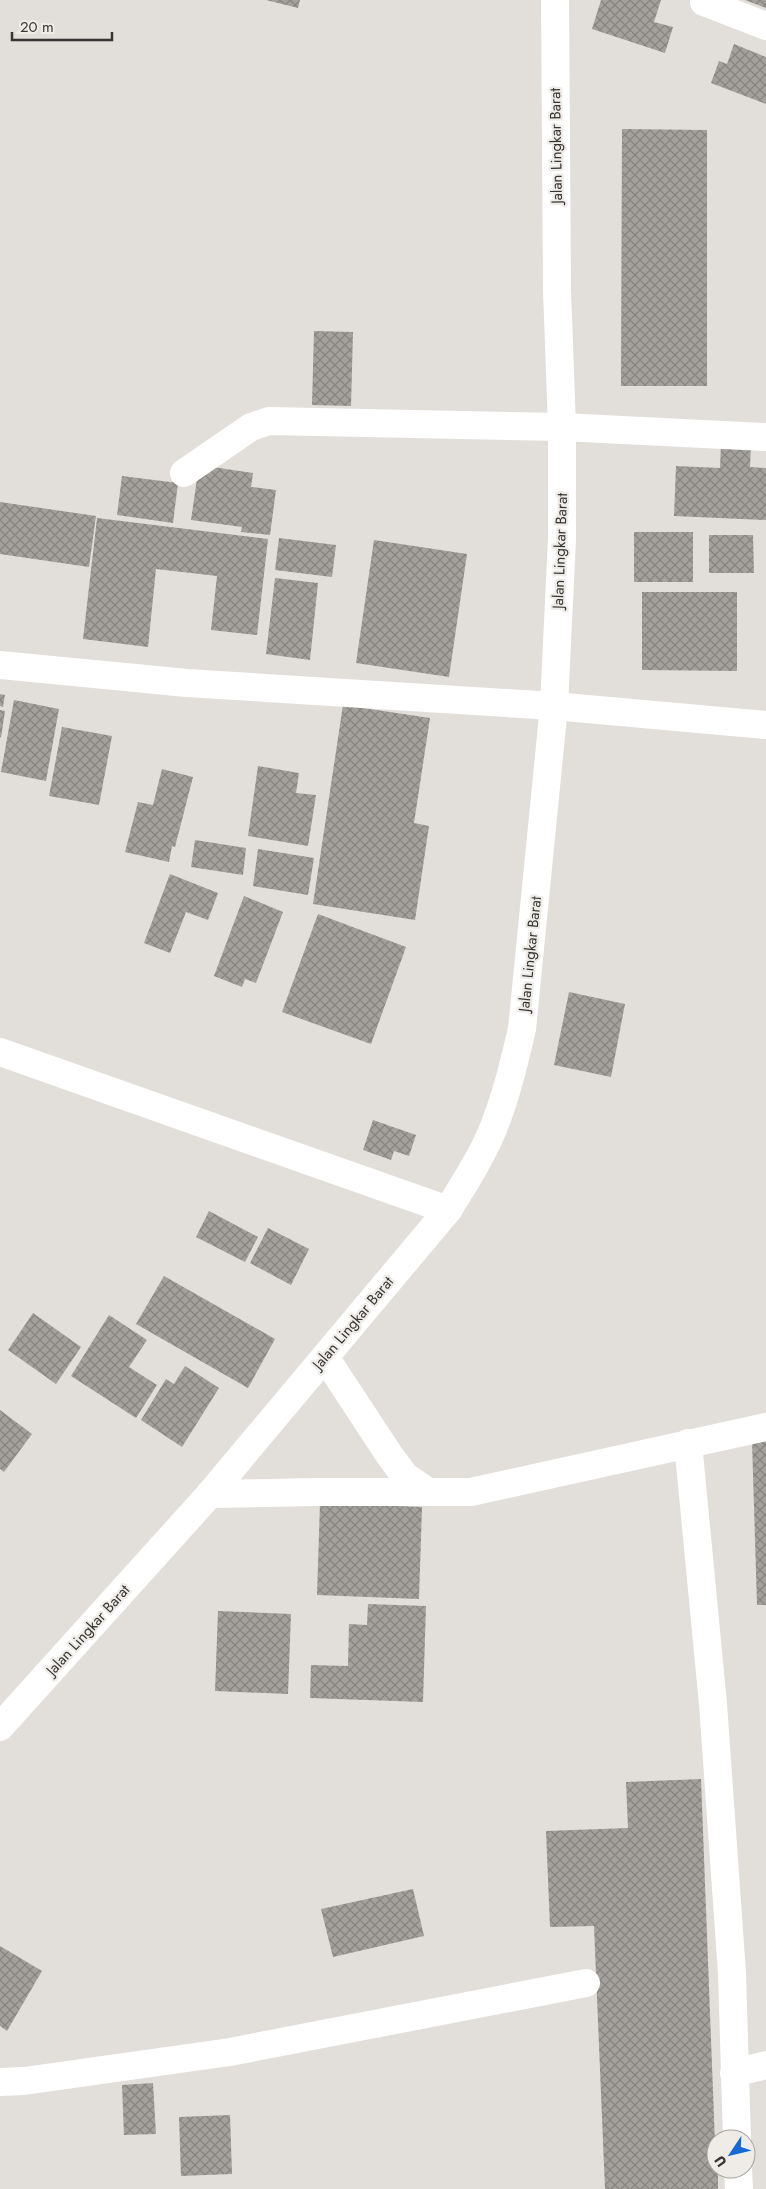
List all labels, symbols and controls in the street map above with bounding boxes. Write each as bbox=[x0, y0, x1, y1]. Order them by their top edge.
scale bar bbox=[12, 10, 112, 42]
text: 20 m bbox=[20, 16, 54, 38]
street label: Jalan Lingkar Barat bbox=[544, 87, 568, 206]
street label: Jalan Lingkar Barat bbox=[547, 492, 573, 611]
street label: Jalan Lingkar Barat bbox=[513, 895, 547, 1015]
street label: Jalan Lingkar Barat bbox=[306, 1271, 399, 1376]
street label: Jalan Lingkar Barat bbox=[40, 1579, 135, 1682]
north arrow bbox=[706, 2129, 756, 2179]
text: U bbox=[709, 2152, 731, 2171]

